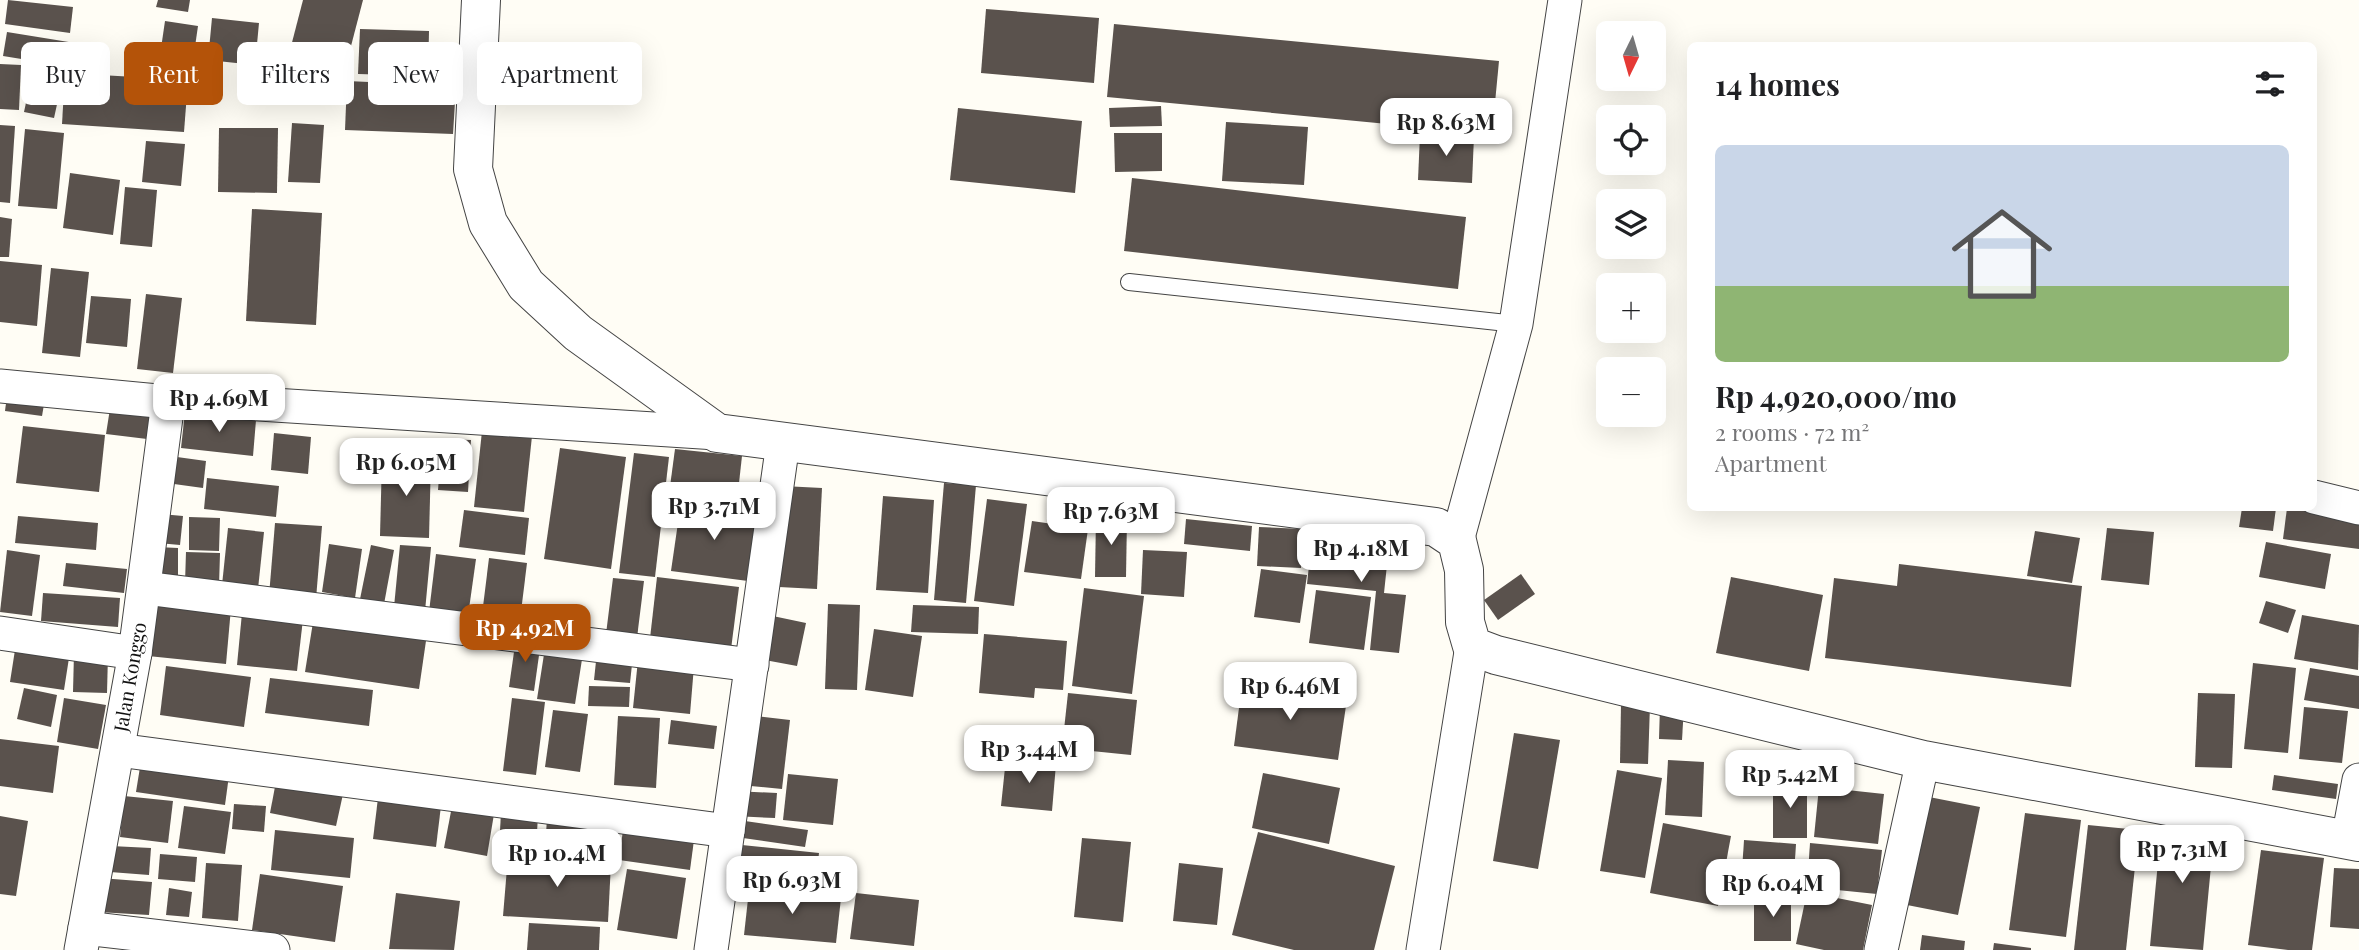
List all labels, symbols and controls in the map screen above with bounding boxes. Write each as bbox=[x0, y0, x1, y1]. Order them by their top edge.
north arrow bbox=[1596, 21, 1666, 91]
map controls bbox=[1596, 21, 1666, 427]
chip: Buy bbox=[21, 42, 110, 105]
chip: Rent bbox=[124, 42, 223, 105]
chip: Filters bbox=[237, 42, 354, 105]
chip: New bbox=[368, 42, 463, 105]
chip: Apartment bbox=[477, 42, 642, 105]
text: 14 homes bbox=[1715, 64, 1840, 104]
icon: filters bbox=[2251, 65, 2289, 103]
pin: Rp 8.63M bbox=[1374, 99, 1518, 158]
text: Rp 8.63M bbox=[1396, 105, 1496, 136]
button: locate bbox=[1596, 105, 1666, 175]
button: layers bbox=[1596, 189, 1666, 259]
icon: home bbox=[1939, 191, 2065, 317]
button: + bbox=[1596, 273, 1666, 343]
button: − bbox=[1596, 357, 1666, 427]
pin: Rp 4.69M bbox=[147, 374, 291, 434]
text: Rp 4,920,000/mo bbox=[1715, 376, 1957, 416]
text: Rp 4.69M bbox=[169, 381, 269, 412]
text: 2 rooms · 72 m² bbox=[1715, 416, 1869, 447]
pin: Rp 6.05M bbox=[334, 438, 478, 498]
text: Rp 6.05M bbox=[356, 445, 456, 476]
text: Apartment bbox=[1715, 447, 1827, 478]
pin: Rp 3.71M bbox=[642, 482, 786, 542]
pin: Rp 7.63M bbox=[1039, 488, 1183, 547]
text: Rp 3.71M bbox=[668, 489, 760, 520]
text: Rp 7.63M bbox=[1063, 494, 1159, 525]
pin: Rp 4.18M bbox=[1289, 524, 1433, 584]
text: Rp 4.18M bbox=[1313, 531, 1409, 562]
pin: Rp 4.92M bbox=[453, 604, 597, 664]
text: Rp 4.92M bbox=[476, 611, 574, 642]
street label: Jalan Konggo bbox=[106, 620, 151, 734]
pin: Rp 6.46M bbox=[1218, 662, 1362, 722]
text: Rp 6.46M bbox=[1240, 669, 1340, 700]
pin: Rp 3.44M bbox=[957, 726, 1101, 785]
text: Rp 3.44M bbox=[980, 732, 1078, 763]
pin: Rp 5.42M bbox=[1718, 750, 1862, 810]
text: Rp 5.42M bbox=[1741, 757, 1839, 788]
pin: Rp 7.31M bbox=[2110, 826, 2254, 885]
pin: Rp 10.4M bbox=[485, 830, 629, 889]
text: Rp 7.31M bbox=[2136, 832, 2228, 863]
text: Rp 10.4M bbox=[508, 836, 606, 867]
pin: Rp 6.93M bbox=[720, 856, 864, 916]
pin: Rp 6.04M bbox=[1701, 860, 1845, 919]
text: Rp 6.93M bbox=[742, 863, 842, 894]
text: Rp 6.04M bbox=[1722, 866, 1824, 897]

